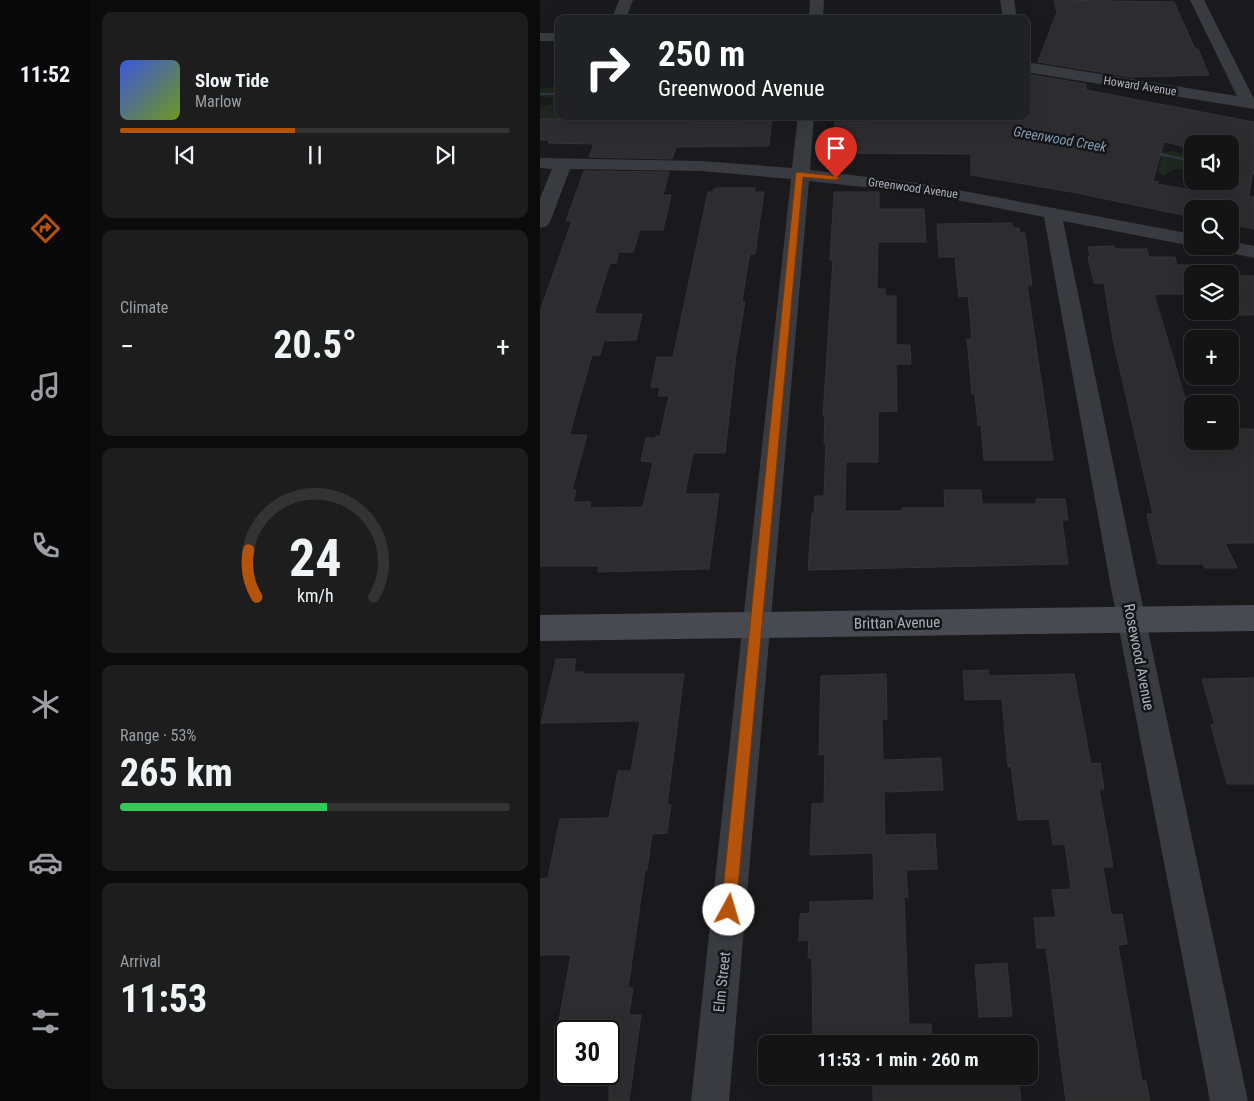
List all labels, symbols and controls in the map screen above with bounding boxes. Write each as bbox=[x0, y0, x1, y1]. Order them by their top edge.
text: 250 m bbox=[658, 34, 745, 75]
icon: right bbox=[575, 35, 640, 100]
text: 11:52 bbox=[20, 62, 70, 87]
text: Slow Tide bbox=[195, 69, 269, 92]
street label: Howard Avenue bbox=[1102, 73, 1178, 99]
text: Greenwood Avenue bbox=[658, 76, 824, 101]
text: Marlow bbox=[195, 92, 242, 111]
water label: Greenwood Creek bbox=[1012, 123, 1109, 155]
pin bbox=[815, 127, 857, 178]
icon: arrive bbox=[822, 134, 850, 162]
map controls bbox=[1184, 135, 1239, 450]
button: sound bbox=[1184, 135, 1239, 190]
icon: previous bbox=[171, 141, 199, 169]
icon: pause bbox=[301, 141, 329, 169]
icon: next bbox=[431, 141, 459, 169]
street label: Greenwood Avenue bbox=[867, 175, 959, 201]
button: search bbox=[1184, 200, 1239, 255]
icon: directions bbox=[28, 211, 63, 246]
button: layers bbox=[1184, 265, 1239, 320]
text: Climate bbox=[120, 298, 168, 317]
text: 20.5° bbox=[273, 323, 357, 367]
text: − bbox=[120, 330, 134, 363]
text: + bbox=[496, 330, 510, 363]
button: + bbox=[1184, 330, 1239, 385]
icon: music bbox=[28, 369, 63, 404]
button: − bbox=[1184, 395, 1239, 450]
icon: phone bbox=[28, 528, 63, 563]
text: 24 bbox=[289, 528, 341, 589]
text: km/h bbox=[297, 585, 333, 606]
street label: Rosewood Avenue bbox=[1120, 602, 1158, 712]
street label: Brittan Avenue bbox=[854, 613, 940, 633]
icon: climate bbox=[28, 687, 63, 722]
text: Range · 53% bbox=[120, 726, 196, 745]
text: 265 km bbox=[120, 751, 233, 795]
icon: car bbox=[28, 845, 63, 880]
position arrow bbox=[702, 883, 754, 935]
street label: Elm Street bbox=[710, 951, 734, 1013]
text: Arrival bbox=[120, 952, 161, 971]
text: 11:53 bbox=[120, 977, 207, 1021]
icon: filters bbox=[28, 1004, 63, 1039]
speed limit sign: 30 bbox=[555, 1020, 620, 1085]
text: 11:53 · 1 min · 260 m bbox=[817, 1048, 979, 1071]

